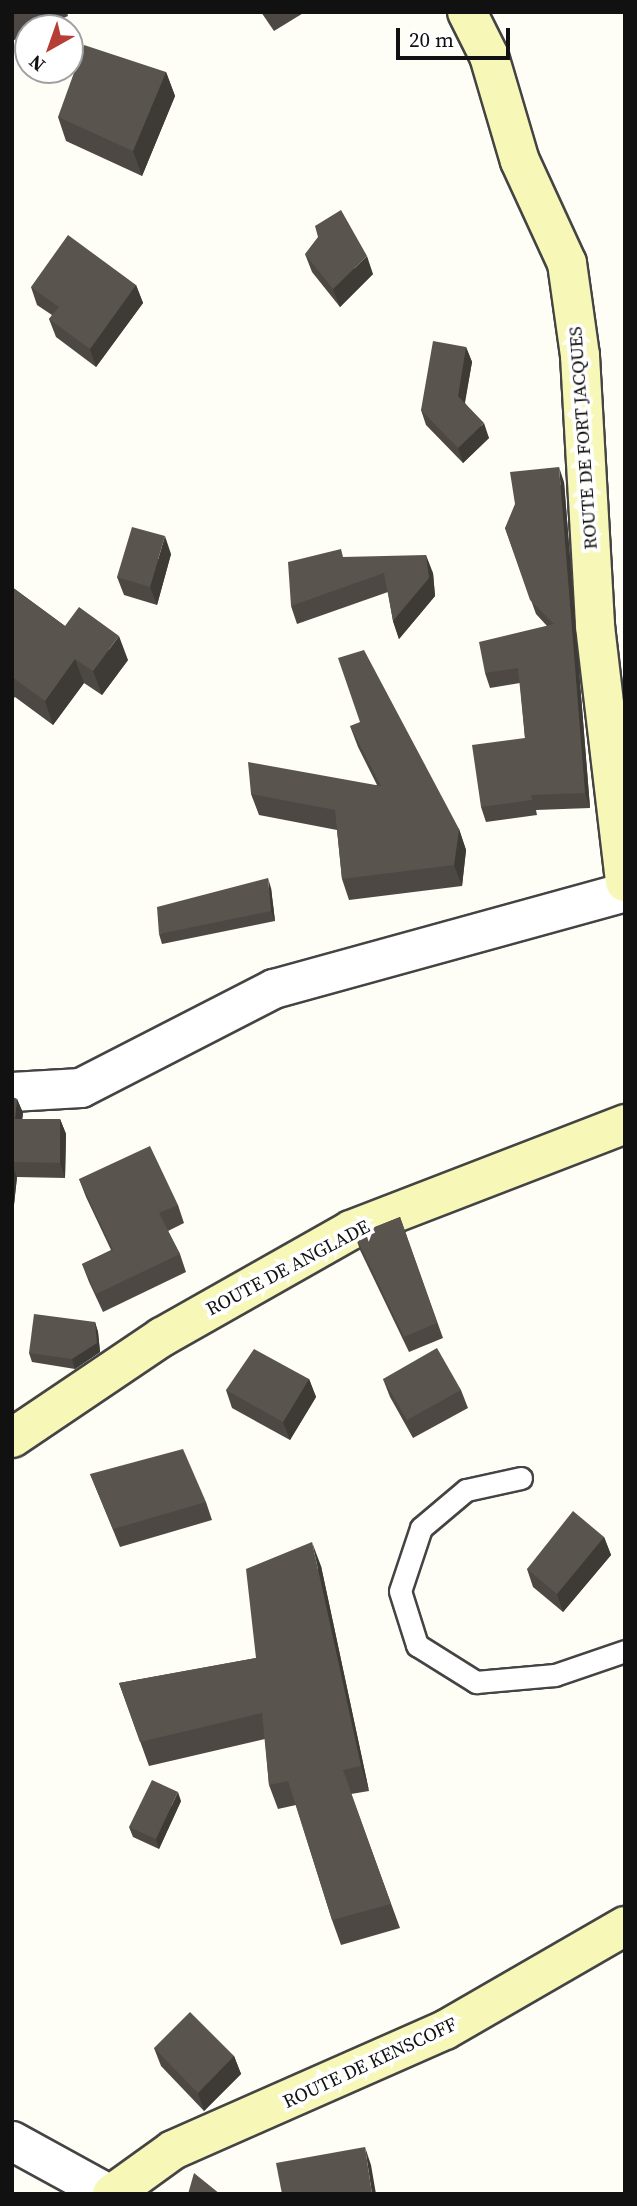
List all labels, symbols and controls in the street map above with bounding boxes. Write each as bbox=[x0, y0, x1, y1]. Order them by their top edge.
north arrow bbox=[14, 14, 84, 84]
scale bar bbox=[399, 14, 513, 58]
text: 20 m bbox=[409, 25, 454, 54]
text: N bbox=[23, 49, 50, 78]
street label: ROUTE DE FORT JACQUES bbox=[564, 325, 602, 551]
street label: ROUTE DE ANGLADE bbox=[202, 1215, 374, 1321]
street label: ROUTE DE KENSCOFF bbox=[279, 2013, 461, 2113]

